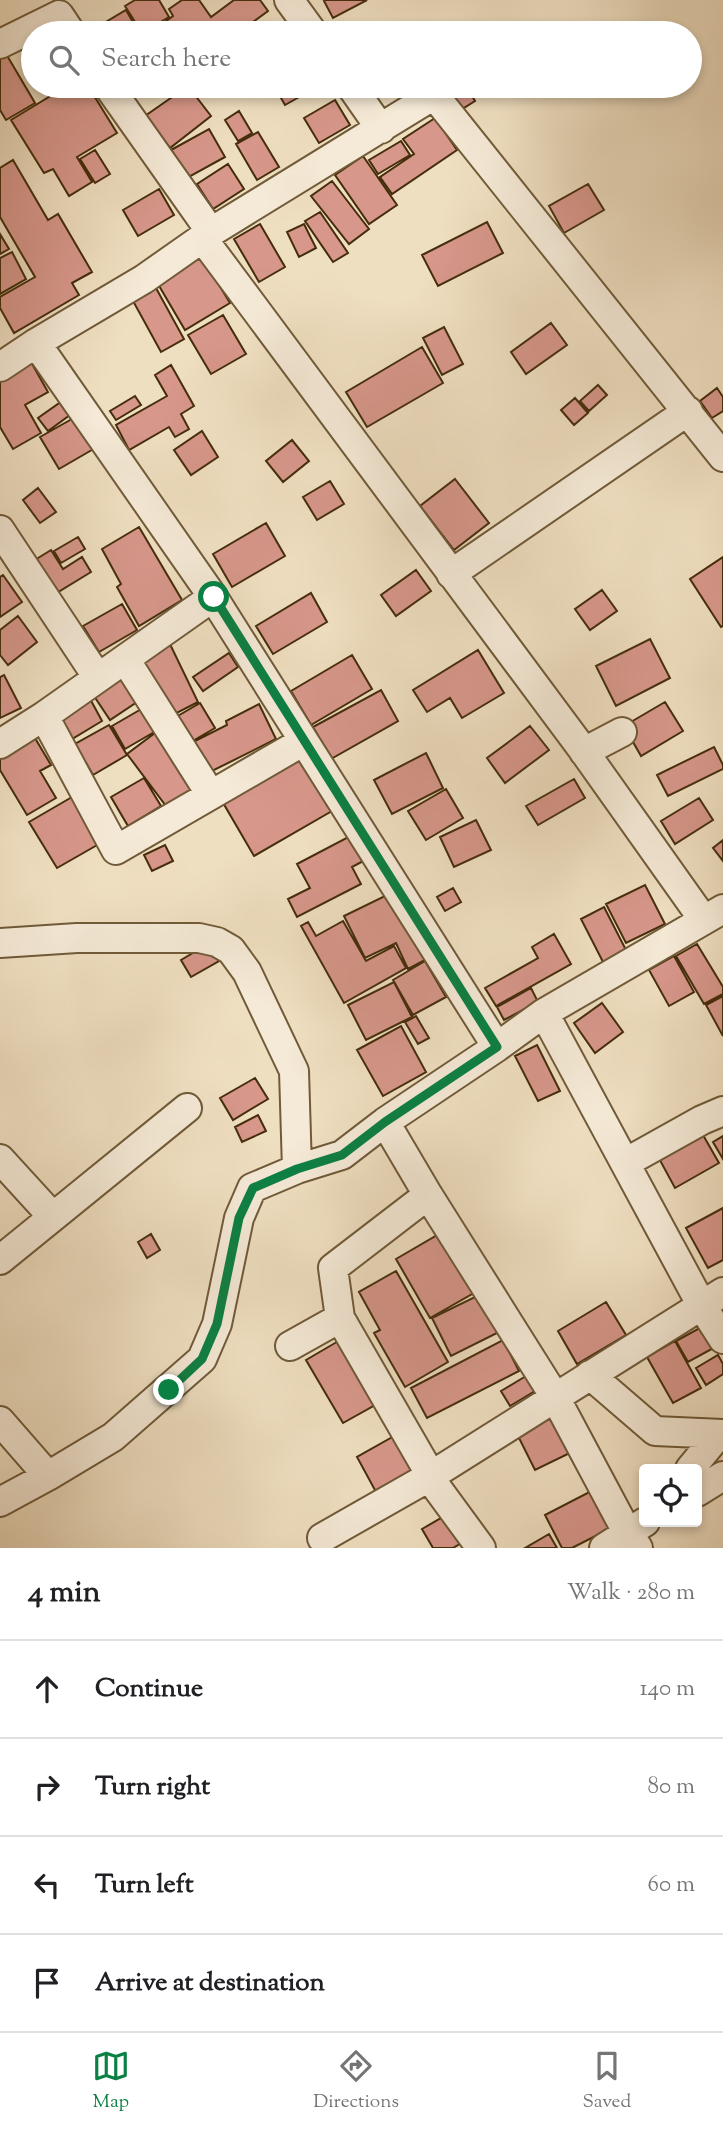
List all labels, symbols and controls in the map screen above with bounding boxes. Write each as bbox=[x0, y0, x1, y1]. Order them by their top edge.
search box bbox=[21, 21, 702, 98]
icon: search bbox=[45, 41, 83, 79]
text: Search here bbox=[101, 41, 231, 78]
route start bbox=[198, 581, 229, 612]
route end bbox=[153, 1374, 184, 1405]
map controls bbox=[639, 1464, 702, 1527]
button: locate bbox=[639, 1464, 702, 1527]
text: 4 min bbox=[28, 1572, 101, 1615]
text: Walk · 280 m bbox=[567, 1577, 695, 1610]
icon: ahead bbox=[28, 1670, 66, 1708]
text: Continue bbox=[95, 1671, 203, 1708]
text: 140 m bbox=[640, 1673, 695, 1706]
icon: right bbox=[28, 1768, 66, 1806]
text: Turn right bbox=[95, 1769, 210, 1806]
text: 80 m bbox=[647, 1771, 695, 1804]
icon: left bbox=[28, 1866, 66, 1904]
text: Turn left bbox=[95, 1867, 194, 1904]
text: 60 m bbox=[647, 1869, 695, 1902]
icon: arrive bbox=[28, 1964, 66, 2002]
text: Arrive at destination bbox=[95, 1965, 325, 2002]
tab: Map bbox=[92, 2047, 130, 2116]
tab: Directions bbox=[313, 2047, 399, 2116]
tab: Saved bbox=[582, 2047, 631, 2116]

